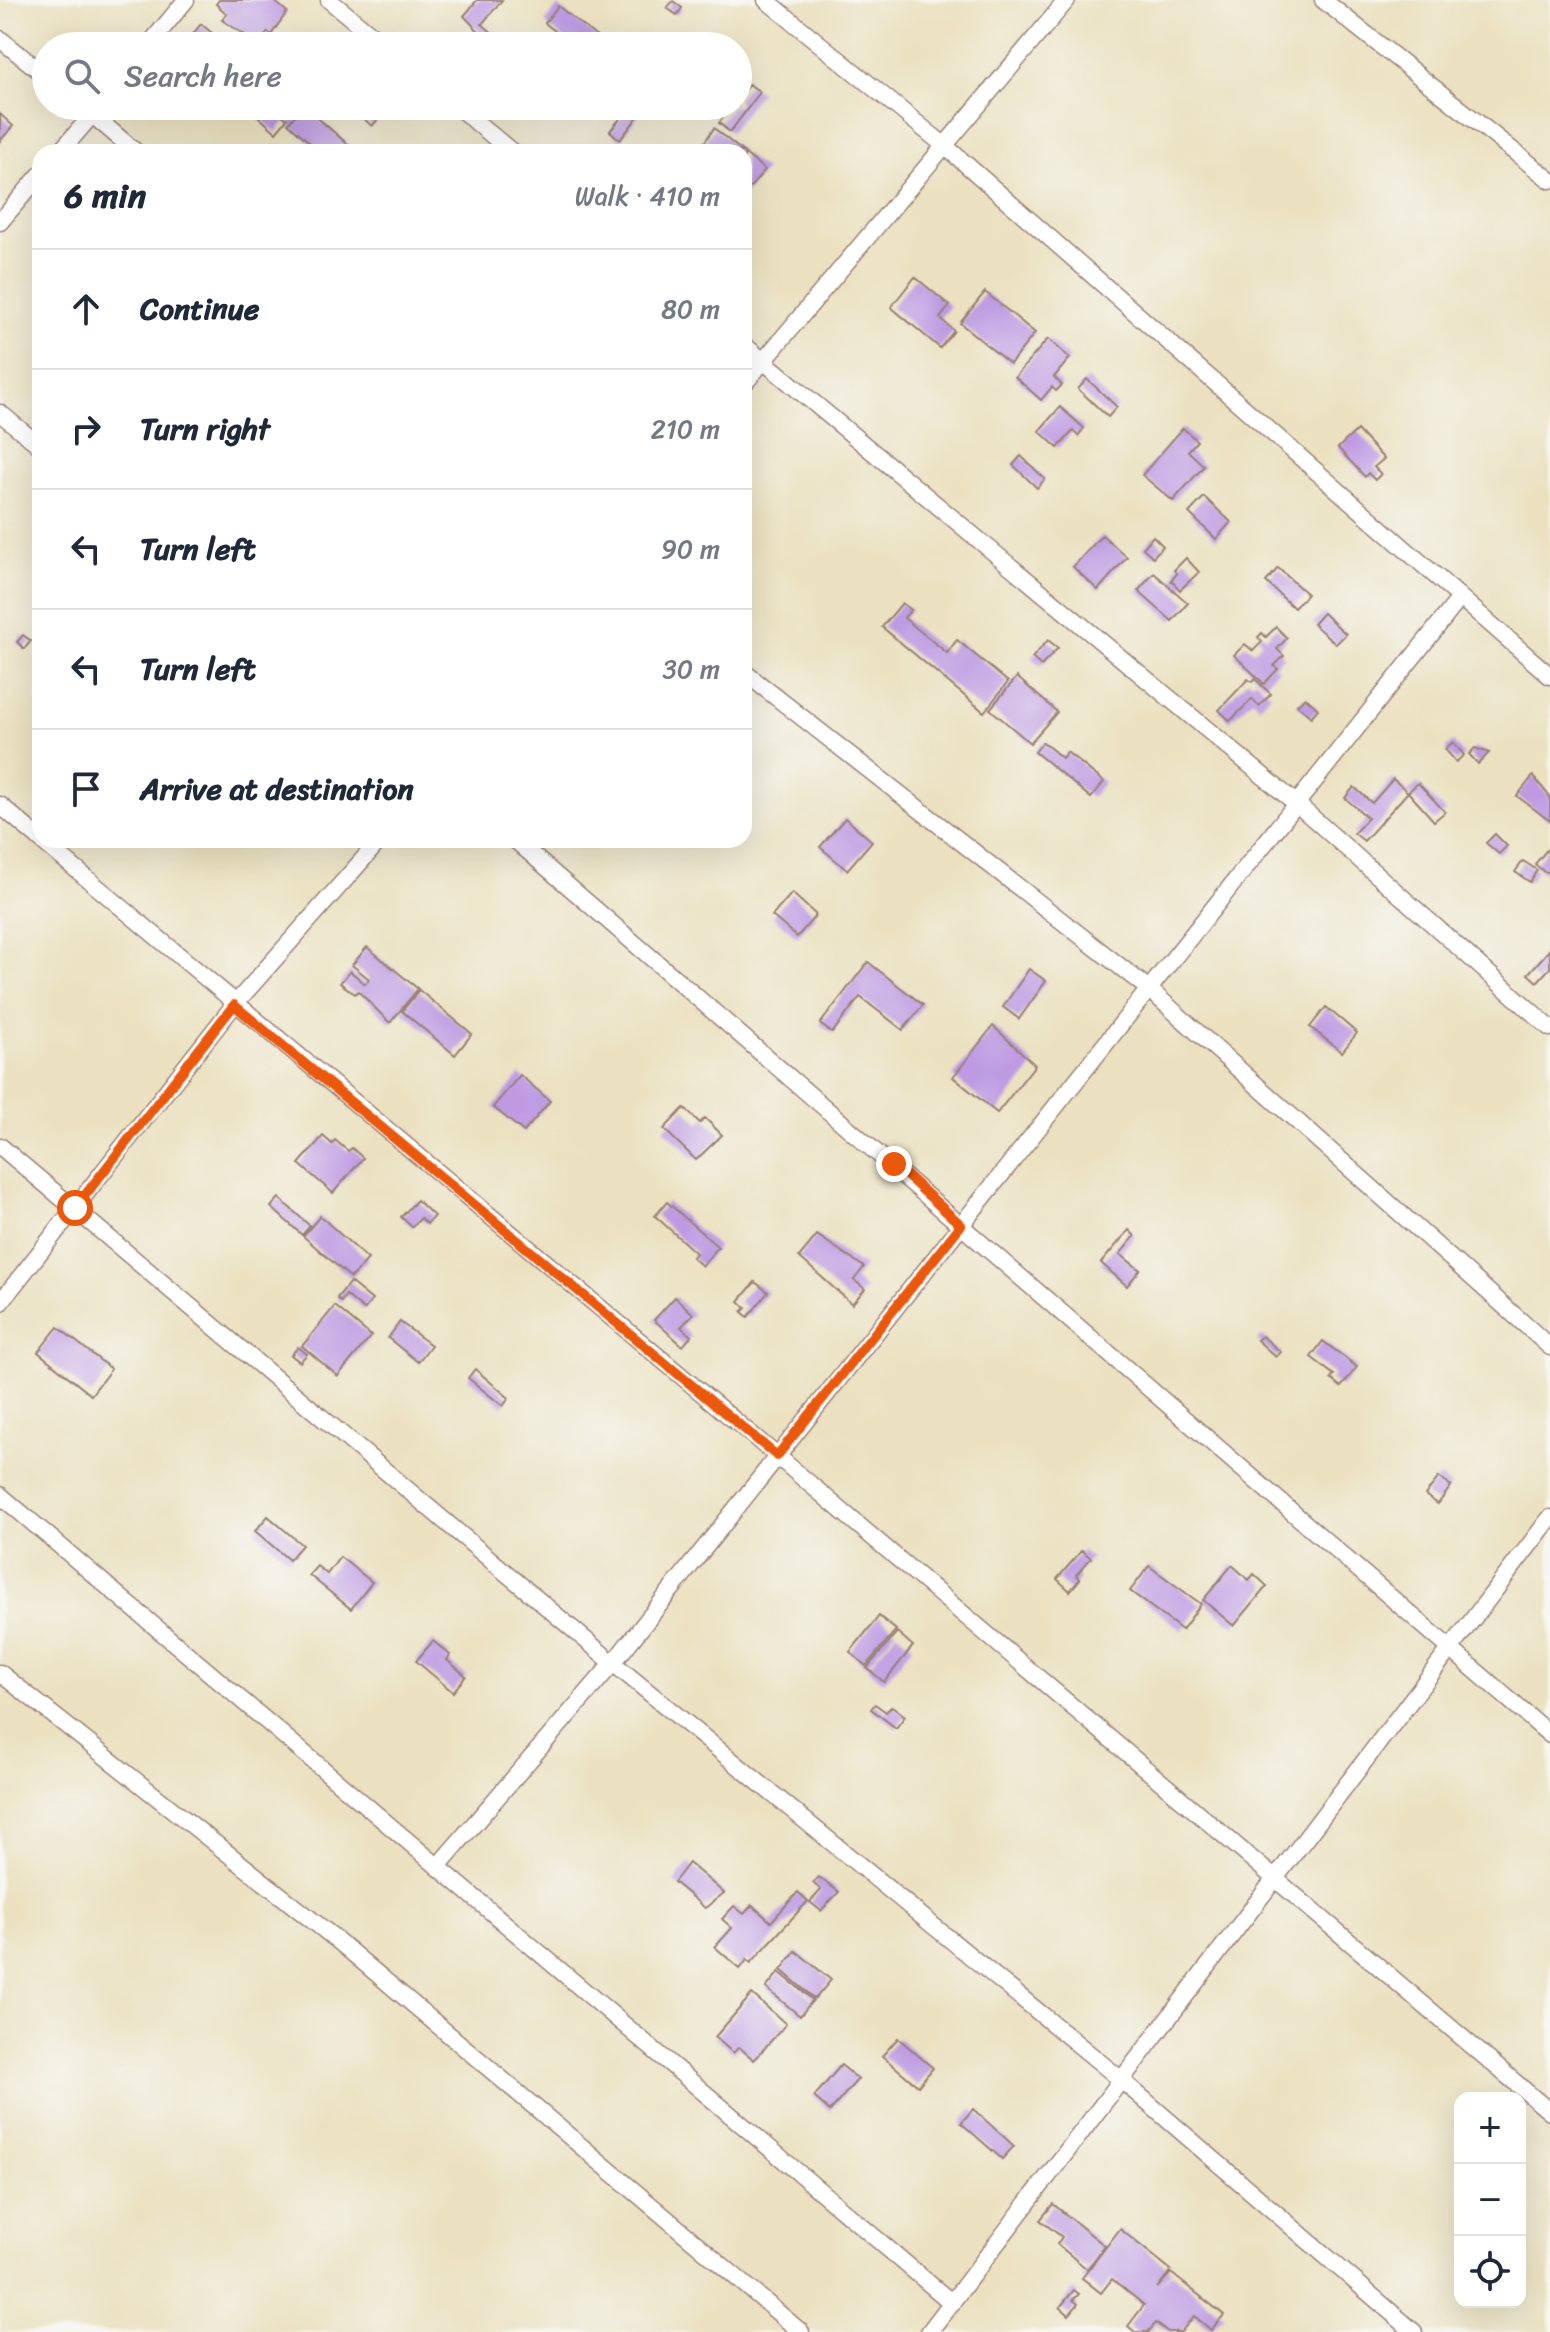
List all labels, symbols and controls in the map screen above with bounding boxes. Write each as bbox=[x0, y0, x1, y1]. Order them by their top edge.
search box bbox=[32, 32, 752, 120]
text: Search here bbox=[124, 49, 282, 103]
icon: search bbox=[60, 54, 104, 98]
text: 6 min bbox=[64, 166, 146, 226]
text: Walk · 410 m bbox=[575, 173, 720, 219]
text: Continue bbox=[140, 282, 259, 336]
text: 80 m bbox=[661, 286, 720, 332]
icon: ahead bbox=[64, 287, 108, 331]
text: Turn right bbox=[140, 402, 270, 456]
text: 210 m bbox=[651, 406, 720, 452]
icon: right bbox=[64, 407, 108, 451]
text: Turn left bbox=[140, 522, 256, 576]
text: 90 m bbox=[661, 526, 720, 572]
icon: left bbox=[64, 527, 108, 571]
text: Turn left bbox=[140, 642, 256, 696]
text: 30 m bbox=[663, 646, 720, 692]
icon: left bbox=[64, 647, 108, 691]
text: Arrive at destination bbox=[140, 762, 414, 816]
icon: arrive bbox=[64, 767, 108, 811]
route end bbox=[876, 1146, 912, 1182]
route start bbox=[57, 1190, 93, 1226]
map controls bbox=[1454, 2092, 1526, 2308]
button: + bbox=[1454, 2092, 1526, 2164]
button: − bbox=[1454, 2164, 1526, 2236]
button: locate bbox=[1454, 2236, 1526, 2308]

